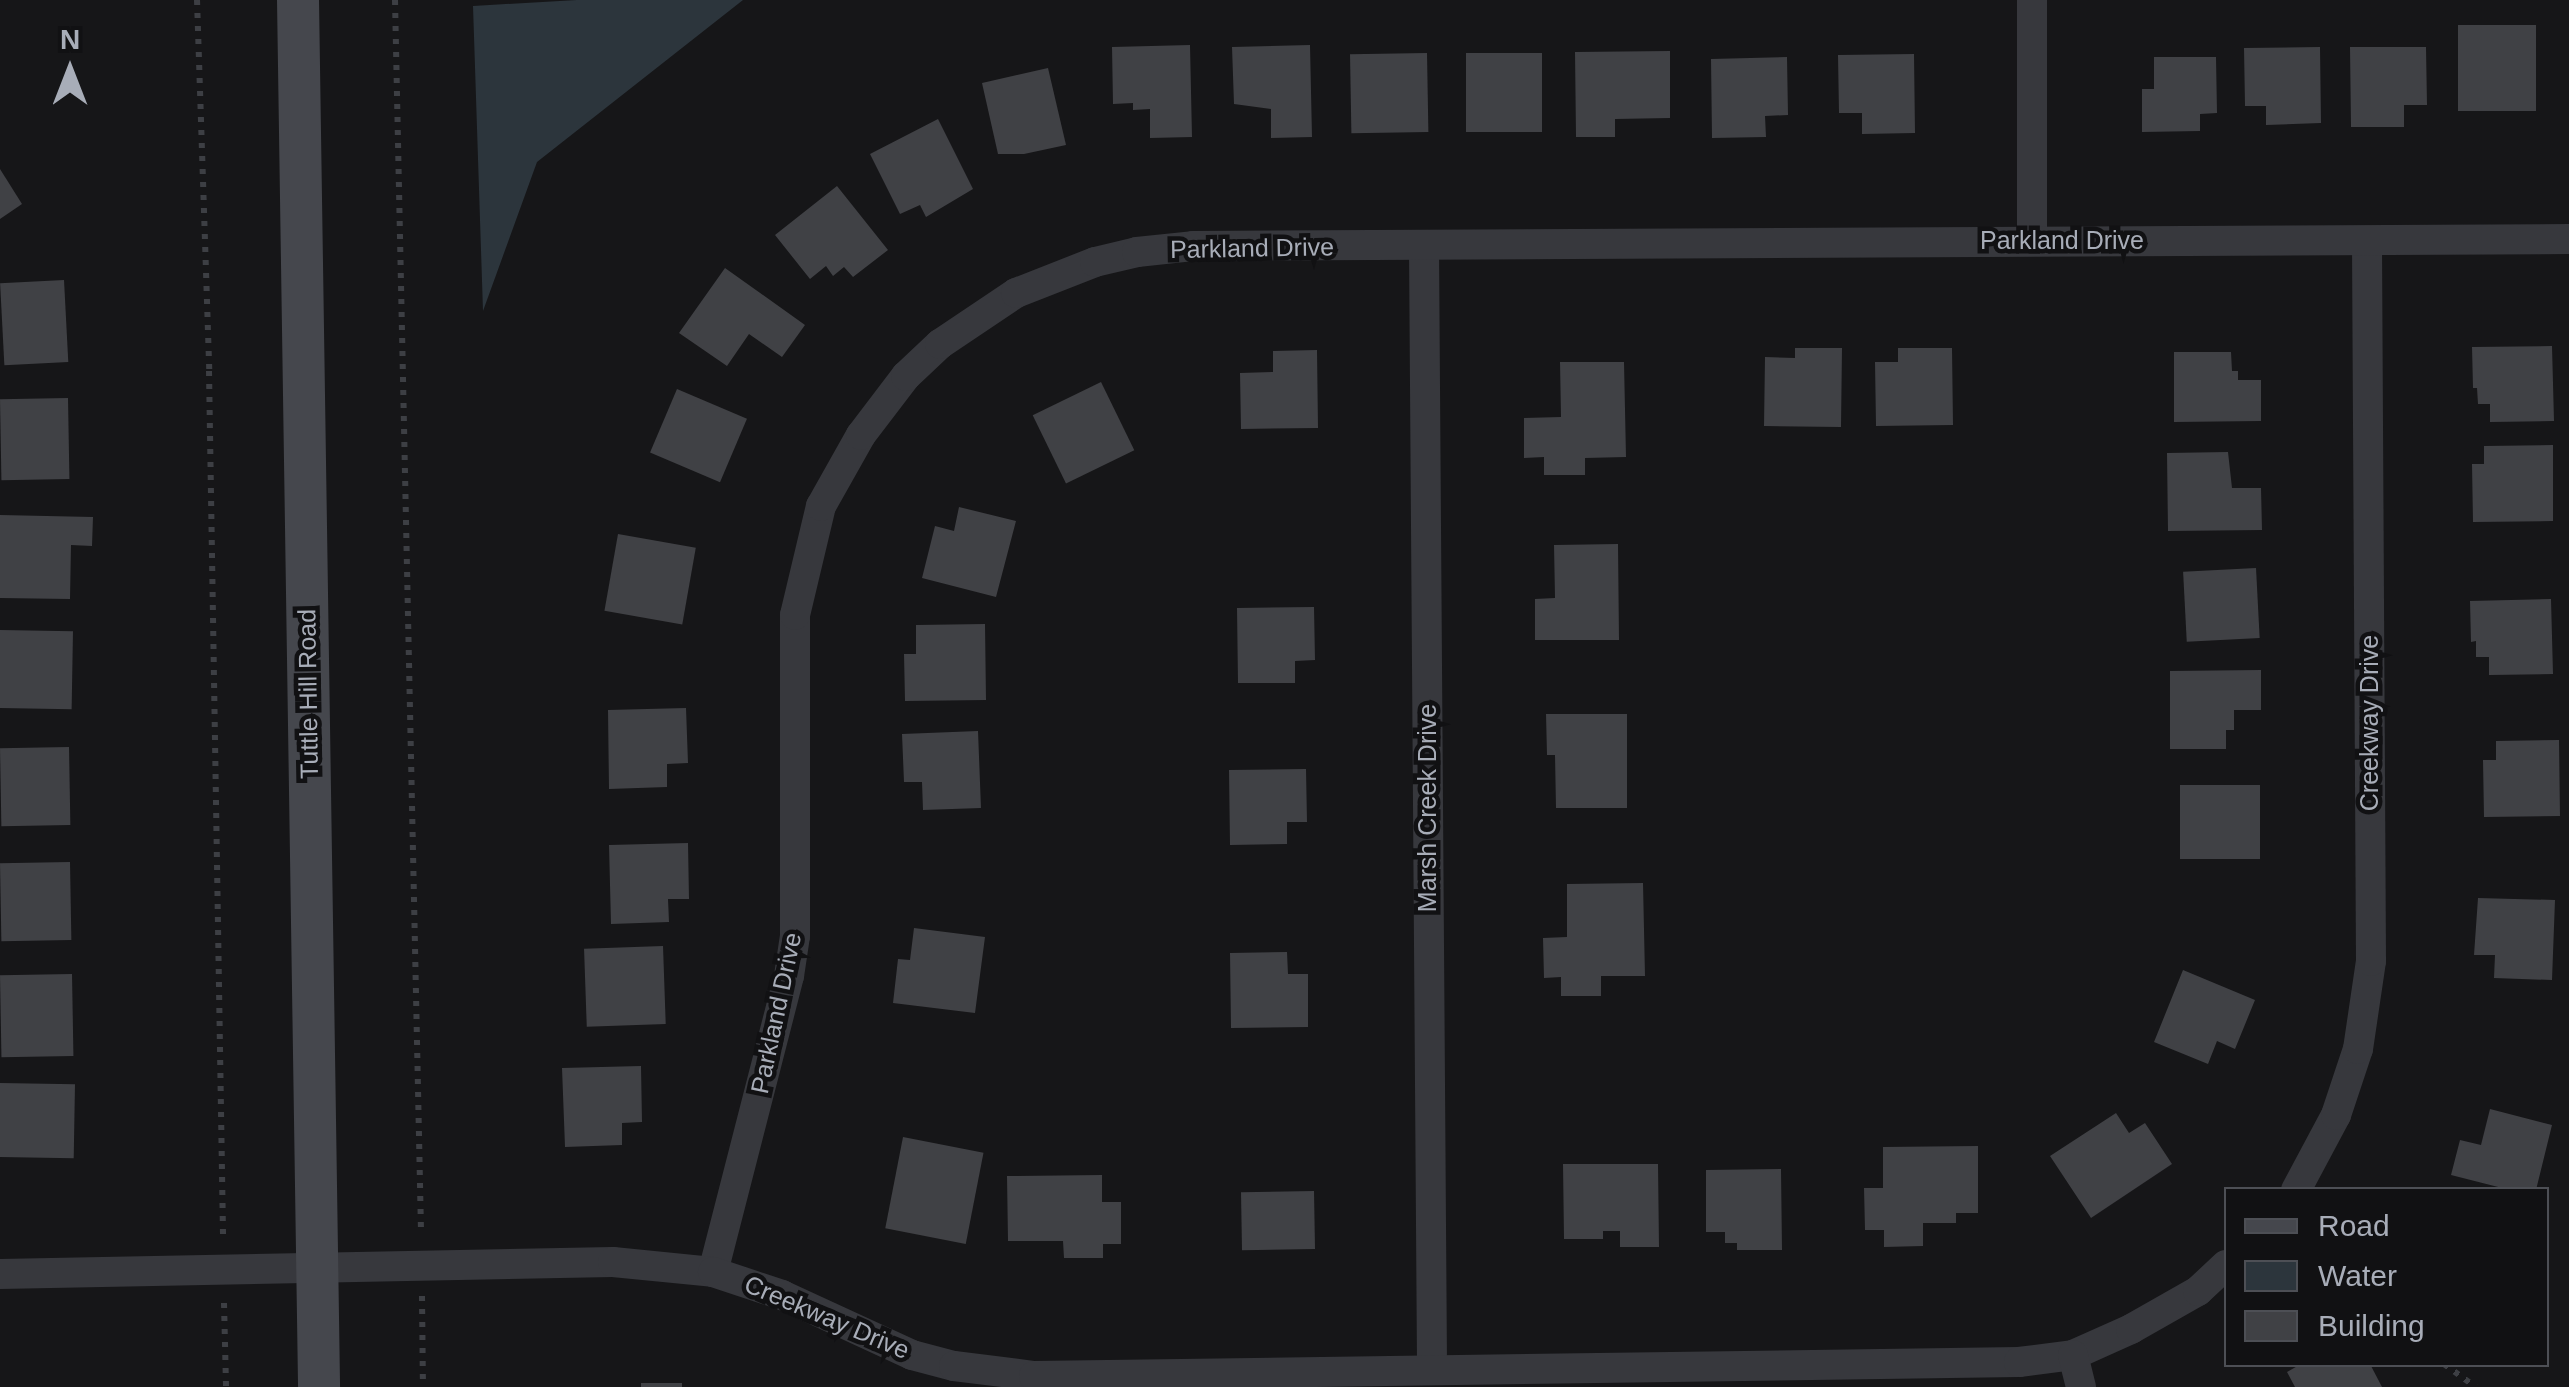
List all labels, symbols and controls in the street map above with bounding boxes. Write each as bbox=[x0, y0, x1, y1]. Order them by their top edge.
north arrow bbox=[20, 20, 120, 120]
text: N bbox=[60, 24, 80, 55]
street label: Parkland Drive bbox=[1980, 225, 2144, 255]
street label: Parkland Drive bbox=[1170, 232, 1334, 264]
street label: Tuttle Hill Road bbox=[292, 609, 324, 779]
street label: Creekway Drive bbox=[2354, 635, 2384, 811]
street label: Marsh Creek Drive bbox=[1412, 704, 1442, 912]
street label: Parkland Drive bbox=[744, 930, 808, 1096]
legend bbox=[2224, 1187, 2549, 1367]
text: Road bbox=[2318, 1209, 2390, 1242]
text: Water bbox=[2318, 1259, 2397, 1292]
street label: Creekway Drive bbox=[740, 1269, 914, 1365]
text: Building bbox=[2318, 1309, 2425, 1342]

